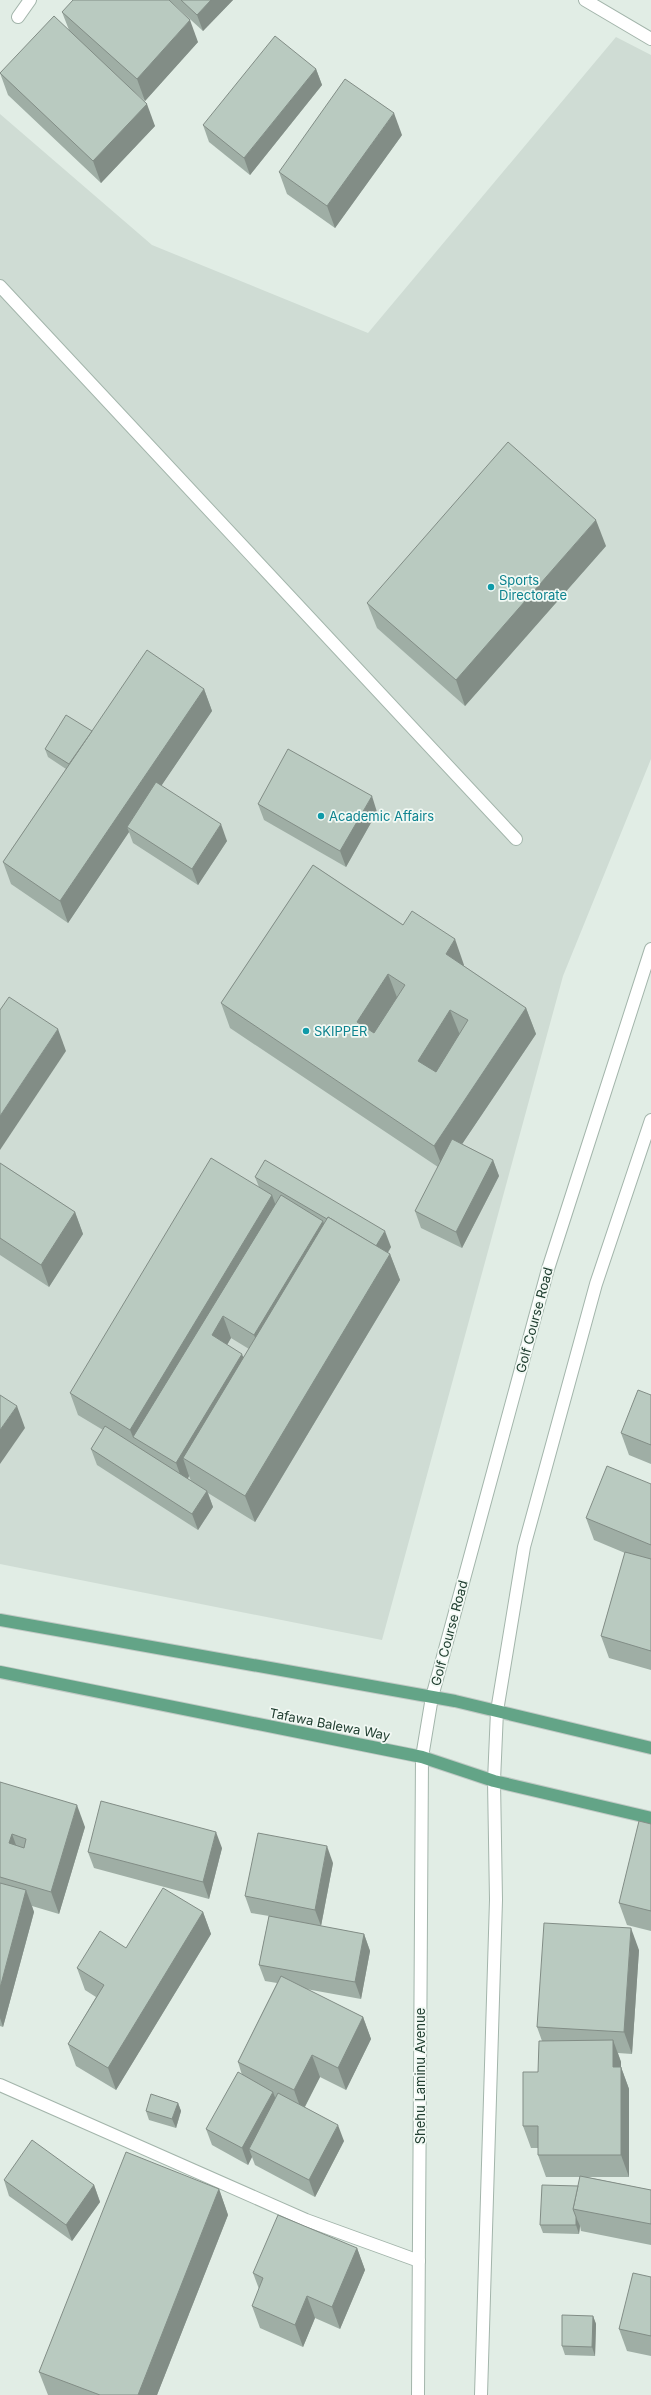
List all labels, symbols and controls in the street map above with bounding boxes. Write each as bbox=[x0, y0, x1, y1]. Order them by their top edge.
place label: Sports Directorate bbox=[499, 572, 567, 603]
marker: Sports Directorate bbox=[486, 582, 496, 592]
place label: Academic Affairs bbox=[329, 808, 434, 824]
marker: Academic Affairs bbox=[316, 811, 326, 821]
place label: SKIPPER bbox=[314, 1023, 367, 1039]
marker: SKIPPER bbox=[301, 1026, 311, 1036]
street label: Golf Course Road bbox=[512, 1266, 556, 1374]
street label: Golf Course Road bbox=[427, 1579, 471, 1687]
street label: Tafawa Balewa Way bbox=[268, 1704, 392, 1744]
street label: Shehu Laminu Avenue bbox=[412, 2008, 428, 2144]

